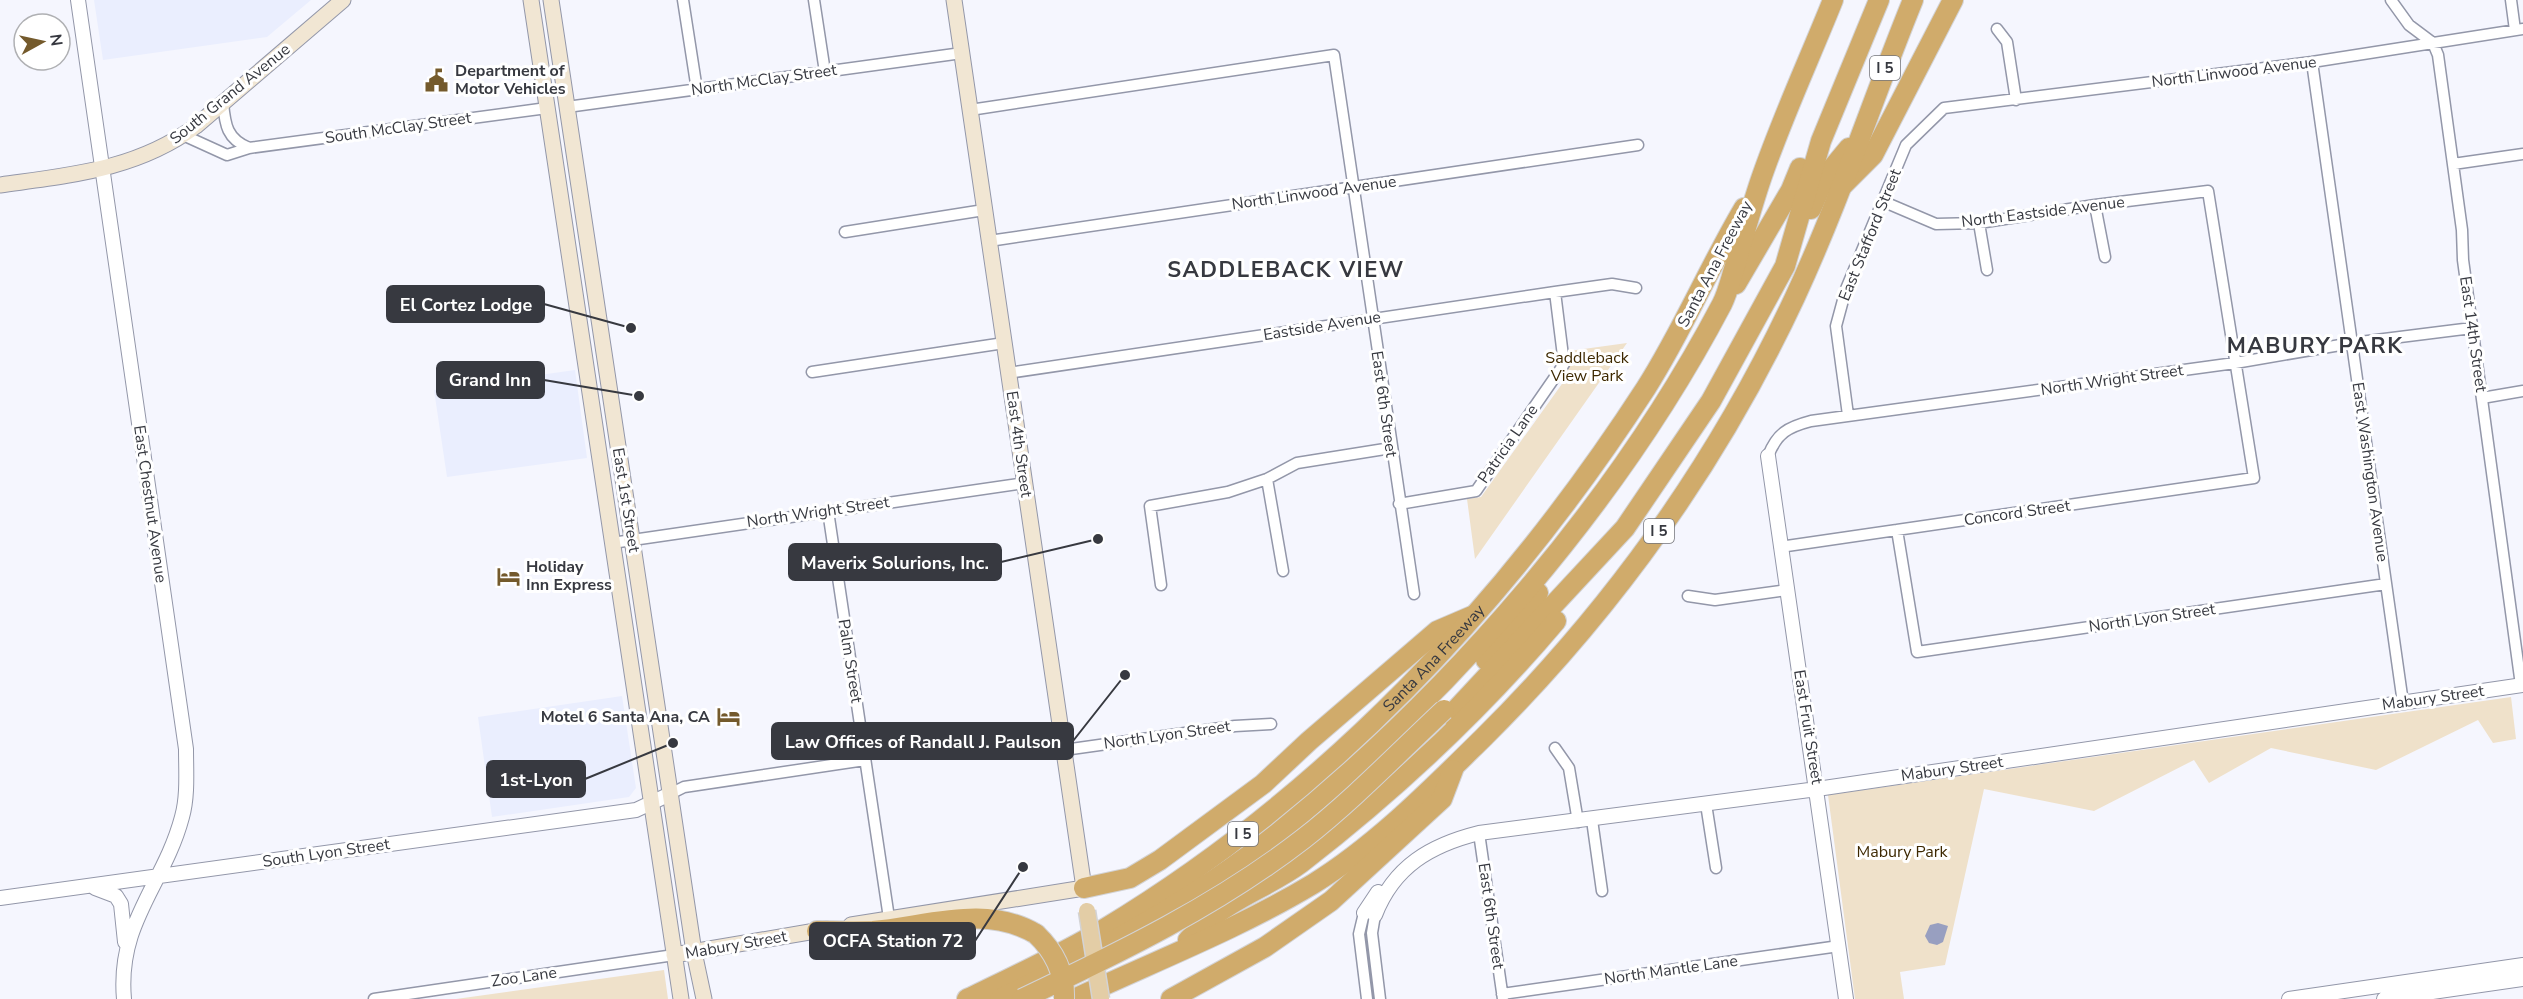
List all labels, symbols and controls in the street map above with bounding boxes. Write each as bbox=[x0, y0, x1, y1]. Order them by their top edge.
north arrow bbox=[12, 12, 72, 72]
text: N bbox=[44, 33, 68, 48]
street label: South Grand Avenue bbox=[165, 38, 295, 150]
street label: North Linwood Avenue bbox=[2150, 51, 2318, 93]
road number: I 5 bbox=[1870, 56, 1900, 80]
street label: North McClay Street bbox=[690, 59, 839, 101]
place label: Department of Motor Vehicles bbox=[455, 60, 566, 100]
public building icon: Department of Motor Vehicles bbox=[424, 67, 450, 93]
street label: South McClay Street bbox=[323, 107, 473, 149]
street label: East Stafford Street bbox=[1833, 165, 1907, 304]
street label: North Linwood Avenue bbox=[1230, 171, 1398, 215]
street label: North Eastside Avenue bbox=[1960, 191, 2126, 233]
street label: Santa Ana Freeway bbox=[1672, 196, 1758, 331]
district label: SADDLEBACK VIEW bbox=[1167, 255, 1405, 285]
street label: East 14th Street bbox=[2454, 275, 2492, 394]
callout: El Cortez Lodge bbox=[387, 286, 544, 322]
text: El Cortez Lodge bbox=[400, 293, 533, 317]
street label: Eastside Avenue bbox=[1262, 306, 1382, 346]
district label: MABURY PARK bbox=[2227, 331, 2403, 361]
park label: Saddleback View Park bbox=[1545, 347, 1630, 387]
street label: East 6th Street bbox=[1366, 349, 1402, 459]
street label: North Wright Street bbox=[2039, 359, 2185, 401]
callout: Grand Inn bbox=[437, 362, 544, 398]
text: Grand Inn bbox=[449, 368, 531, 392]
street label: East Washington Avenue bbox=[2346, 381, 2394, 563]
street label: East 4th Street bbox=[1001, 389, 1037, 499]
street label: Patricia Lane bbox=[1473, 400, 1543, 488]
street label: East Chestnut Avenue bbox=[128, 424, 172, 584]
street label: East 1st Street bbox=[607, 446, 645, 554]
street label: North Wright Street bbox=[745, 491, 891, 533]
street label: Concord Street bbox=[1962, 495, 2072, 531]
road number: I 5 bbox=[1644, 519, 1674, 543]
callout: Maverix Solurions, Inc. bbox=[789, 544, 1001, 580]
text: Maverix Solurions, Inc. bbox=[801, 551, 989, 575]
place label: Holiday Inn Express bbox=[526, 556, 612, 596]
hotel icon: Holiday Inn Express bbox=[495, 563, 521, 589]
street label: North Lyon Street bbox=[2087, 598, 2217, 638]
street label: Santa Ana Freeway bbox=[1378, 599, 1490, 717]
street label: Palm Street bbox=[833, 618, 868, 705]
street label: East Fruit Street bbox=[1788, 668, 1828, 786]
street label: Mabury Street bbox=[2381, 680, 2486, 716]
hotel icon: Motel 6 Santa Ana, CA bbox=[715, 704, 741, 730]
place label: Motel 6 Santa Ana, CA bbox=[541, 706, 710, 728]
street label: North Lyon Street bbox=[1102, 715, 1232, 755]
callout: Law Offices of Randall J. Paulson bbox=[772, 723, 1073, 759]
text: Law Offices of Randall J. Paulson bbox=[785, 730, 1061, 754]
street label: Mabury Street bbox=[1900, 751, 2005, 787]
callout: 1st-Lyon bbox=[487, 761, 585, 797]
text: 1st-Lyon bbox=[499, 768, 573, 792]
road number: I 5 bbox=[1228, 822, 1258, 846]
street label: South Lyon Street bbox=[261, 833, 391, 873]
park label: Mabury Park bbox=[1857, 841, 1948, 863]
street label: East 6th Street bbox=[1473, 861, 1509, 971]
callout: OCFA Station 72 bbox=[810, 923, 975, 959]
street label: Mabury Street bbox=[684, 925, 789, 965]
text: OCFA Station 72 bbox=[823, 929, 963, 953]
street label: North Mantle Lane bbox=[1603, 950, 1739, 990]
street label: Zoo Lane bbox=[490, 962, 558, 992]

